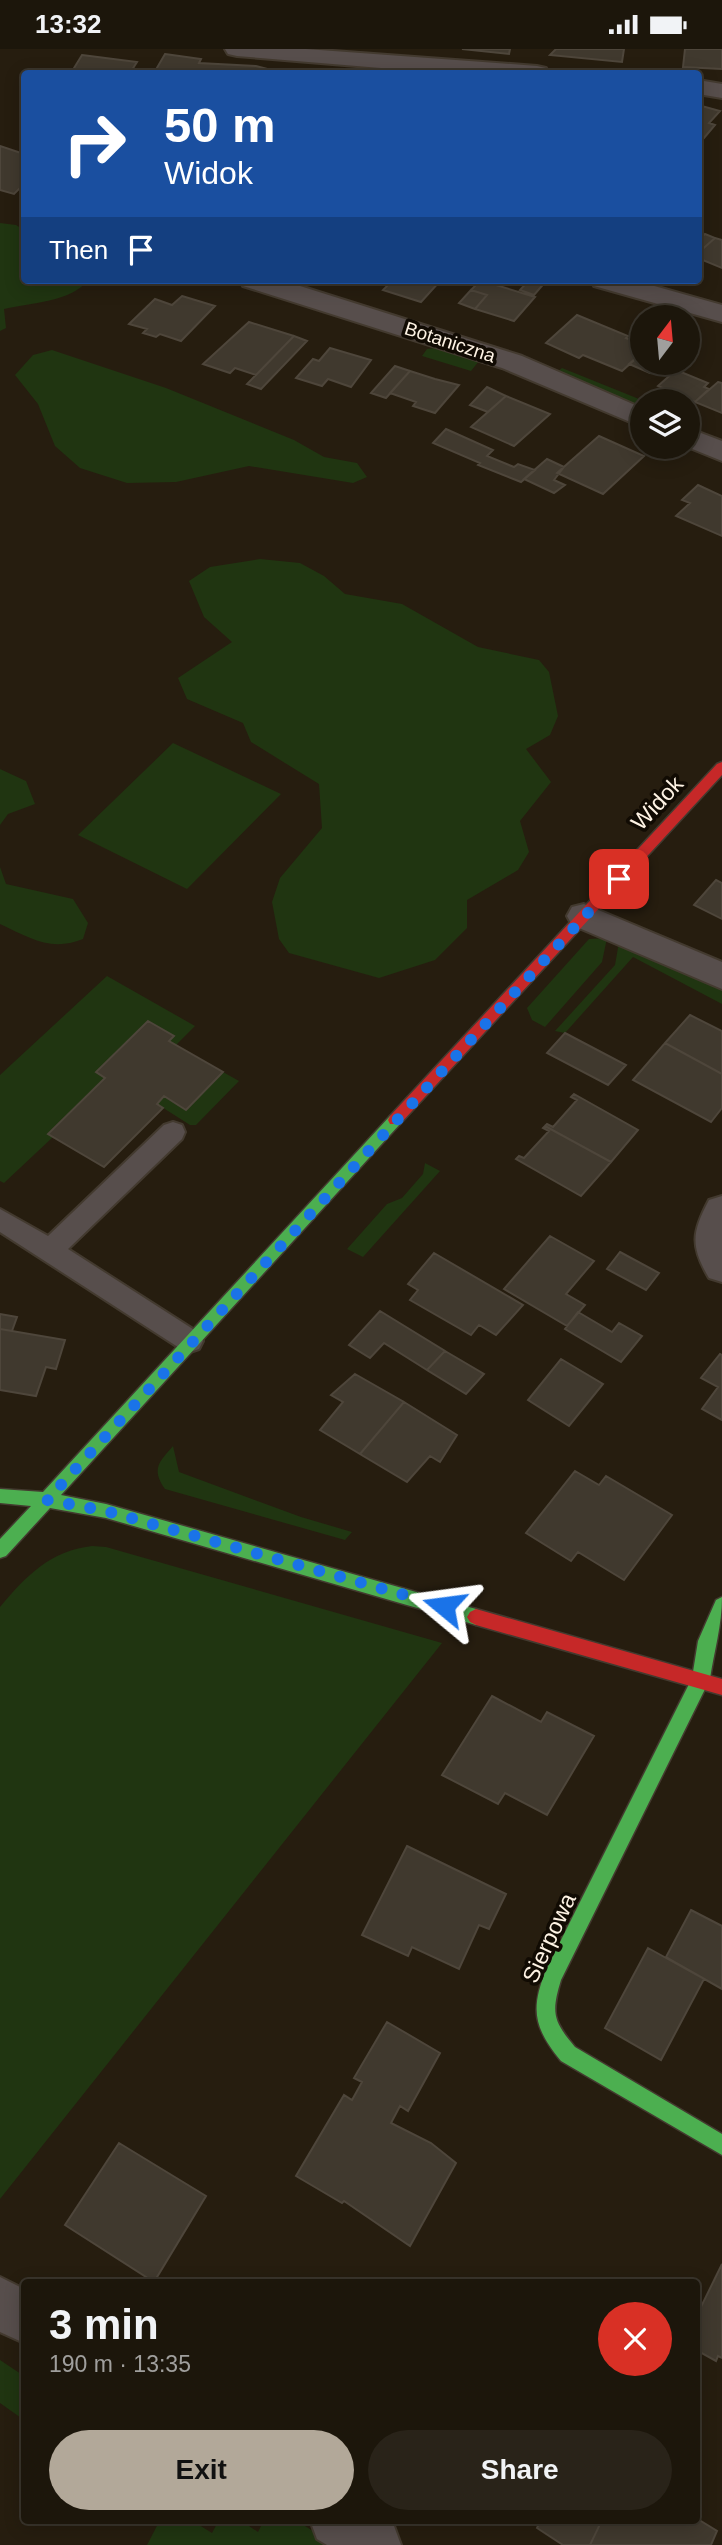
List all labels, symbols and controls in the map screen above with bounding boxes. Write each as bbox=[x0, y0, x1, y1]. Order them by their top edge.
text: 13:32 bbox=[35, 9, 102, 39]
icon: right bbox=[49, 98, 140, 189]
text: 50 m bbox=[164, 98, 276, 152]
text: Widok bbox=[164, 155, 253, 191]
icon: arrive bbox=[122, 231, 160, 269]
text: Then bbox=[49, 235, 108, 265]
north arrow bbox=[630, 305, 700, 375]
map controls bbox=[630, 305, 700, 459]
street label: Botaniczna bbox=[402, 317, 498, 367]
button: layers bbox=[630, 389, 700, 459]
street label: Widok bbox=[626, 770, 689, 835]
pin bbox=[589, 849, 649, 909]
icon: arrive bbox=[600, 860, 638, 898]
position arrow bbox=[407, 1569, 481, 1643]
street label: Sierpowa bbox=[517, 1889, 581, 1987]
text: 3 min bbox=[49, 2301, 159, 2348]
button: close bbox=[598, 2302, 672, 2376]
text: 190 m · 13:35 bbox=[49, 2351, 191, 2377]
button: Exit bbox=[49, 2430, 354, 2510]
button: Share bbox=[368, 2430, 672, 2510]

